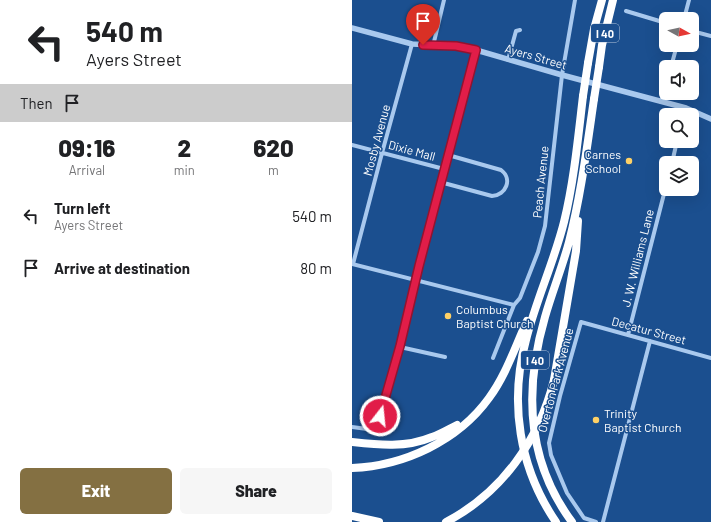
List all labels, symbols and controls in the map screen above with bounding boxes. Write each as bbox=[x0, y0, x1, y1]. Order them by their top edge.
pin bbox=[406, 4, 440, 45]
icon: arrive bbox=[412, 10, 434, 32]
north arrow bbox=[659, 12, 699, 52]
map controls bbox=[659, 12, 699, 196]
text: 540 m bbox=[86, 14, 163, 48]
icon: left bbox=[20, 16, 72, 68]
road number: I 40 bbox=[591, 24, 619, 42]
street label: Ayers Street bbox=[503, 40, 569, 72]
text: Ayers Street bbox=[86, 48, 182, 70]
button: sound bbox=[659, 60, 699, 100]
icon: arrive bbox=[61, 92, 83, 114]
text: Then bbox=[20, 94, 53, 112]
street label: Mosby Avenue bbox=[360, 103, 392, 177]
button: search bbox=[659, 108, 699, 148]
text: 09:16 bbox=[58, 133, 115, 162]
text: 2 bbox=[177, 133, 191, 162]
text: 620 bbox=[253, 133, 294, 162]
street label: Dixie Mall bbox=[387, 137, 437, 163]
street label: Peach Avenue bbox=[529, 145, 551, 219]
place label: Carnes School bbox=[585, 147, 621, 175]
marker: Carnes School bbox=[624, 156, 634, 166]
button: layers bbox=[659, 156, 699, 196]
text: Arrival bbox=[69, 162, 105, 178]
text: min bbox=[174, 162, 195, 178]
text: m bbox=[268, 162, 279, 178]
text: Turn left bbox=[54, 199, 110, 217]
icon: left bbox=[20, 205, 42, 227]
text: 540 m bbox=[292, 207, 332, 225]
street label: J. W. Williams Lane bbox=[618, 208, 656, 308]
text: Ayers Street bbox=[54, 217, 123, 233]
icon: arrive bbox=[20, 257, 42, 279]
text: Arrive at destination bbox=[54, 259, 190, 277]
text: 80 m bbox=[300, 259, 332, 277]
place label: Columbus Baptist Church bbox=[456, 302, 533, 330]
marker: Columbus Baptist Church bbox=[443, 311, 453, 321]
street label: Decatur Street bbox=[610, 313, 688, 347]
street label: Overton Park Avenue bbox=[534, 326, 576, 434]
road number: I 40 bbox=[521, 351, 549, 369]
position arrow bbox=[359, 395, 401, 437]
place label: Trinity Baptist Church bbox=[604, 406, 681, 434]
marker: Trinity Baptist Church bbox=[591, 415, 601, 425]
button: Exit bbox=[20, 468, 172, 514]
button: Share bbox=[180, 468, 332, 514]

